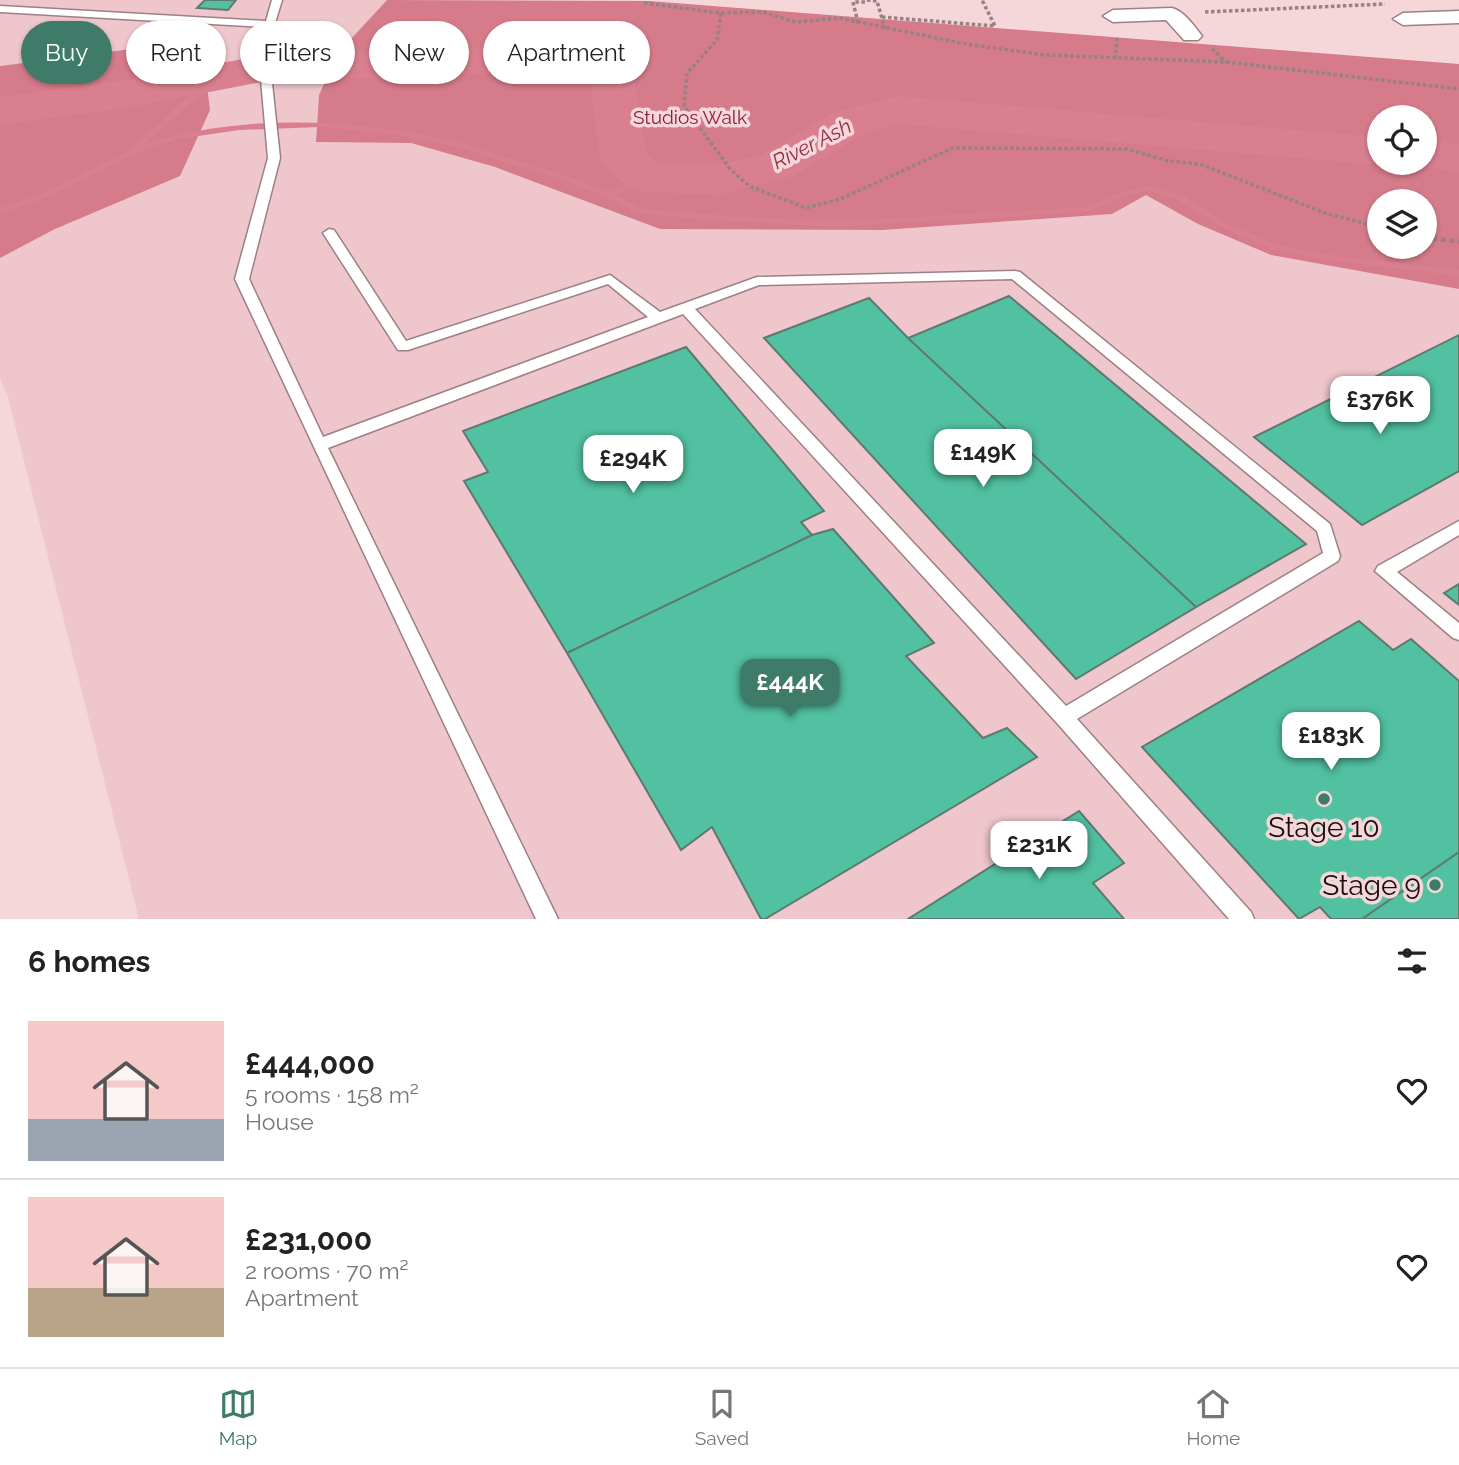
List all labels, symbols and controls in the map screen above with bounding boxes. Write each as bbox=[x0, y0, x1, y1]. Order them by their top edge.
chip: Buy bbox=[21, 21, 112, 84]
chip: Rent bbox=[126, 21, 226, 84]
chip: Filters bbox=[240, 21, 355, 84]
chip: New bbox=[369, 21, 469, 84]
chip: Apartment bbox=[483, 21, 650, 84]
map controls bbox=[1367, 105, 1437, 259]
button: locate bbox=[1367, 105, 1437, 175]
park label: Studios Walk bbox=[633, 106, 747, 128]
water label: River Ash bbox=[768, 113, 856, 174]
button: layers bbox=[1367, 189, 1437, 259]
pin: £376K bbox=[1331, 376, 1429, 436]
text: £376K bbox=[1346, 385, 1414, 412]
pin: £149K bbox=[934, 430, 1032, 489]
pin: £294K bbox=[584, 435, 682, 495]
text: £149K bbox=[950, 438, 1016, 465]
text: £294K bbox=[599, 444, 667, 471]
pin: £444K bbox=[741, 660, 839, 719]
text: £444K bbox=[756, 668, 824, 695]
pin: £183K bbox=[1282, 712, 1380, 772]
text: £183K bbox=[1298, 721, 1364, 748]
marker: Stage 10 bbox=[1316, 791, 1332, 807]
place label: Stage 10 bbox=[1268, 811, 1380, 844]
pin: £231K bbox=[990, 822, 1088, 881]
text: £231K bbox=[1006, 830, 1072, 857]
place label: Stage 9 bbox=[1322, 869, 1421, 902]
marker: Stage 9 bbox=[1427, 877, 1443, 893]
icon: filters bbox=[1393, 942, 1431, 980]
text: 6 homes bbox=[28, 944, 150, 979]
text: £444,000 bbox=[245, 1046, 375, 1081]
icon: home bbox=[84, 1049, 168, 1133]
icon: heart bbox=[1393, 1072, 1431, 1110]
text: 5 rooms · 158 m² bbox=[245, 1081, 419, 1108]
text: House bbox=[245, 1108, 314, 1135]
text: £231,000 bbox=[245, 1222, 372, 1257]
icon: home bbox=[84, 1225, 168, 1309]
icon: heart bbox=[1393, 1248, 1431, 1286]
text: 2 rooms · 70 m² bbox=[245, 1257, 408, 1284]
text: Apartment bbox=[245, 1284, 359, 1311]
tab: Map bbox=[219, 1385, 257, 1449]
tab: Saved bbox=[695, 1385, 749, 1449]
tab: Home bbox=[1186, 1385, 1240, 1449]

